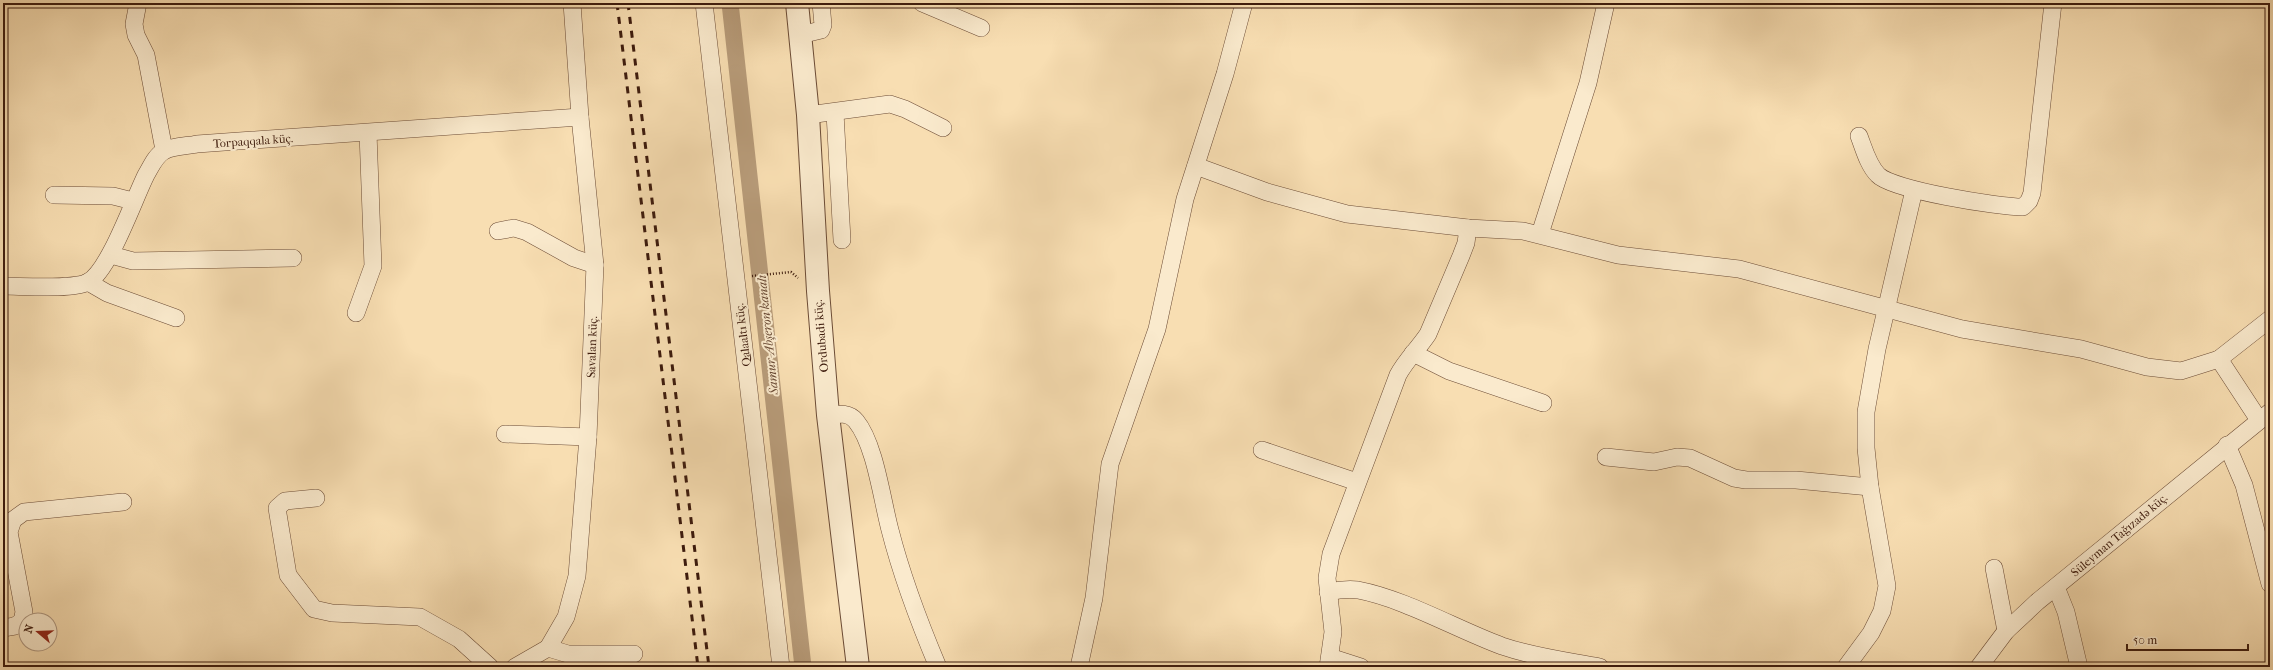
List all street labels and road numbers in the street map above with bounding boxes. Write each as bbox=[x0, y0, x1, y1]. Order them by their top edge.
street label: Torpaqqala küç. bbox=[212, 131, 294, 152]
street label: Ordubadi küç. bbox=[811, 299, 832, 373]
street label: Qalaaltı küç. bbox=[732, 303, 755, 367]
street label: Savalan küç. bbox=[584, 316, 601, 378]
street label: Süleyman Tağızadə küç. bbox=[2068, 490, 2171, 580]

